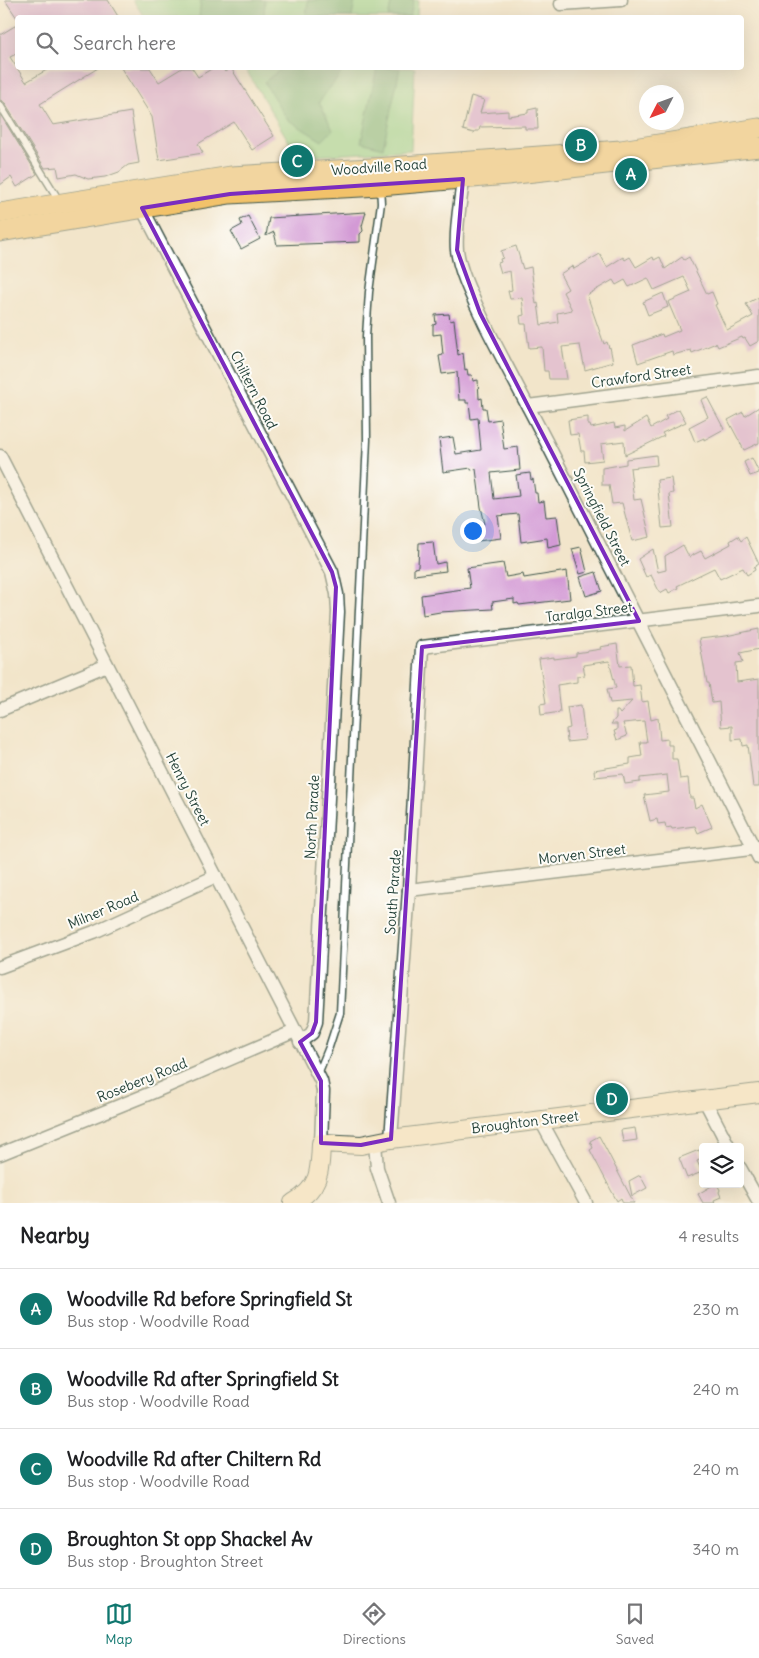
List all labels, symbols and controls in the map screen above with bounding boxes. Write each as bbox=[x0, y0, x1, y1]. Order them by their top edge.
search box bbox=[15, 15, 744, 70]
icon: search bbox=[33, 29, 61, 57]
text: Search here bbox=[73, 31, 176, 55]
north arrow bbox=[639, 85, 684, 130]
pin: B bbox=[565, 126, 597, 164]
pin: C bbox=[281, 142, 313, 180]
street label: Woodville Road bbox=[330, 155, 428, 179]
pin: A bbox=[615, 155, 647, 193]
street label: Chiltern Road bbox=[227, 348, 281, 432]
street label: Crawford Street bbox=[590, 360, 692, 392]
street label: Springfield Street bbox=[569, 465, 635, 569]
your location bbox=[460, 518, 486, 544]
street label: Taralga Street bbox=[544, 598, 634, 626]
street label: Henry Street bbox=[162, 749, 214, 829]
street label: North Parade bbox=[301, 774, 323, 860]
street label: Morven Street bbox=[537, 840, 627, 868]
street label: South Parade bbox=[381, 849, 405, 935]
street label: Milner Road bbox=[65, 887, 141, 933]
street label: Rosebery Road bbox=[94, 1054, 190, 1106]
pin: D bbox=[596, 1080, 628, 1118]
street label: Broughton Street bbox=[470, 1106, 580, 1138]
map controls bbox=[699, 1143, 744, 1188]
button: layers bbox=[699, 1143, 744, 1188]
text: Nearby bbox=[20, 1222, 90, 1249]
text: 4 results bbox=[678, 1226, 739, 1246]
text: Woodville Rd before Springfield St bbox=[67, 1287, 352, 1311]
text: A bbox=[31, 1299, 41, 1319]
text: 230 m bbox=[693, 1299, 739, 1319]
text: Bus stop · Woodville Road bbox=[67, 1311, 250, 1331]
text: Woodville Rd after Springfield St bbox=[67, 1367, 339, 1391]
text: B bbox=[31, 1379, 41, 1399]
text: 240 m bbox=[693, 1379, 739, 1399]
text: Bus stop · Woodville Road bbox=[67, 1391, 250, 1411]
text: Woodville Rd after Chiltern Rd bbox=[67, 1447, 321, 1471]
text: C bbox=[31, 1459, 41, 1479]
text: 240 m bbox=[693, 1459, 739, 1479]
text: Bus stop · Woodville Road bbox=[67, 1471, 250, 1491]
text: Broughton St opp Shackel Av bbox=[67, 1527, 313, 1551]
text: D bbox=[30, 1539, 42, 1559]
text: 340 m bbox=[692, 1539, 739, 1559]
text: Bus stop · Broughton Street bbox=[67, 1551, 263, 1571]
tab: Map bbox=[105, 1600, 133, 1648]
tab: Directions bbox=[343, 1600, 406, 1648]
tab: Saved bbox=[616, 1600, 654, 1648]

